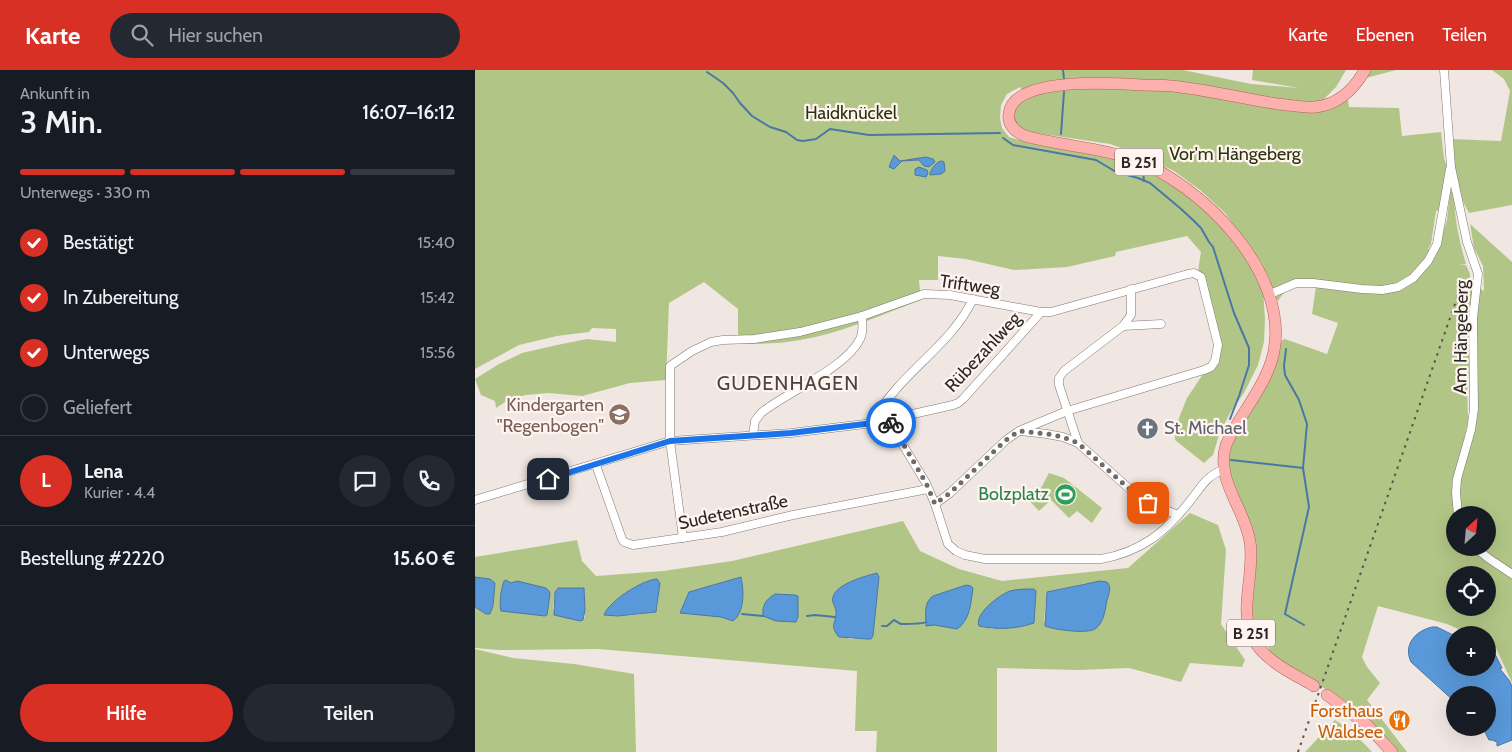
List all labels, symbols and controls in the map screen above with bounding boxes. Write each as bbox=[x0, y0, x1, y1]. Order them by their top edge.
search box bbox=[110, 13, 460, 58]
text: Karte bbox=[25, 21, 80, 50]
icon: search bbox=[128, 21, 156, 49]
text: Hier suchen bbox=[168, 24, 263, 47]
text: Karte bbox=[1288, 24, 1328, 46]
text: Ebenen bbox=[1356, 24, 1414, 46]
text: Teilen bbox=[1442, 24, 1487, 46]
text: Ankunft in bbox=[20, 84, 90, 103]
text: 16:07–16:12 bbox=[362, 101, 455, 124]
text: 3 Min. bbox=[20, 102, 103, 141]
park label: Haidknückel bbox=[805, 102, 898, 124]
park label: Vor'm Hängeberg bbox=[1169, 143, 1302, 165]
road number: B 251 bbox=[1115, 148, 1163, 175]
text: Unterwegs · 330 m bbox=[20, 183, 150, 202]
icon: check bbox=[20, 229, 48, 257]
text: Bestätigt bbox=[63, 231, 134, 254]
text: 15:40 bbox=[417, 233, 455, 252]
street label: Triftweg bbox=[938, 270, 1003, 300]
street label: Am Hängeberg bbox=[1449, 279, 1473, 394]
icon: check bbox=[20, 284, 48, 312]
text: In Zubereitung bbox=[63, 286, 179, 309]
text: 15:42 bbox=[420, 288, 455, 307]
street label: Rübezahlweg bbox=[940, 307, 1026, 397]
icon: check bbox=[20, 339, 48, 367]
text: Unterwegs bbox=[63, 341, 150, 364]
text: 15:56 bbox=[420, 343, 455, 362]
district label: GUDENHAGEN bbox=[717, 371, 859, 395]
place label: Kindergarten "Regenbogen" bbox=[497, 394, 604, 437]
text: Geliefert bbox=[63, 396, 132, 419]
courier bbox=[866, 398, 916, 448]
school or university icon: Kindergarten "Regenbogen" bbox=[608, 403, 632, 427]
icon: bike bbox=[877, 409, 905, 437]
church icon: St. Michael bbox=[1136, 416, 1160, 440]
place label: St. Michael bbox=[1164, 417, 1247, 439]
button: chat bbox=[339, 455, 391, 507]
button: phone bbox=[403, 455, 455, 507]
pin bbox=[527, 458, 569, 500]
text: Lena bbox=[84, 460, 123, 483]
icon: home bbox=[534, 465, 562, 493]
text: L bbox=[41, 469, 51, 492]
sports icon: Bolzplatz bbox=[1053, 482, 1077, 506]
pin bbox=[1127, 482, 1169, 524]
text: Kurier · 4.4 bbox=[84, 483, 155, 502]
place label: Bolzplatz bbox=[978, 483, 1050, 505]
icon: bag bbox=[1134, 489, 1162, 517]
street label: Sudetenstraße bbox=[676, 490, 790, 534]
north arrow bbox=[1446, 506, 1496, 556]
map controls bbox=[1446, 506, 1496, 736]
text: Bestellung #2220 bbox=[20, 547, 165, 570]
text: 15.60 € bbox=[393, 547, 455, 570]
button: locate bbox=[1446, 566, 1496, 616]
road number: B 251 bbox=[1227, 620, 1275, 646]
button: + bbox=[1446, 626, 1496, 676]
button: Hilfe bbox=[20, 684, 233, 742]
button: Teilen bbox=[243, 684, 455, 742]
button: − bbox=[1446, 686, 1496, 736]
place label: Forsthaus Waldsee bbox=[1310, 700, 1383, 743]
restaurant icon: Forsthaus Waldsee bbox=[1387, 709, 1411, 733]

